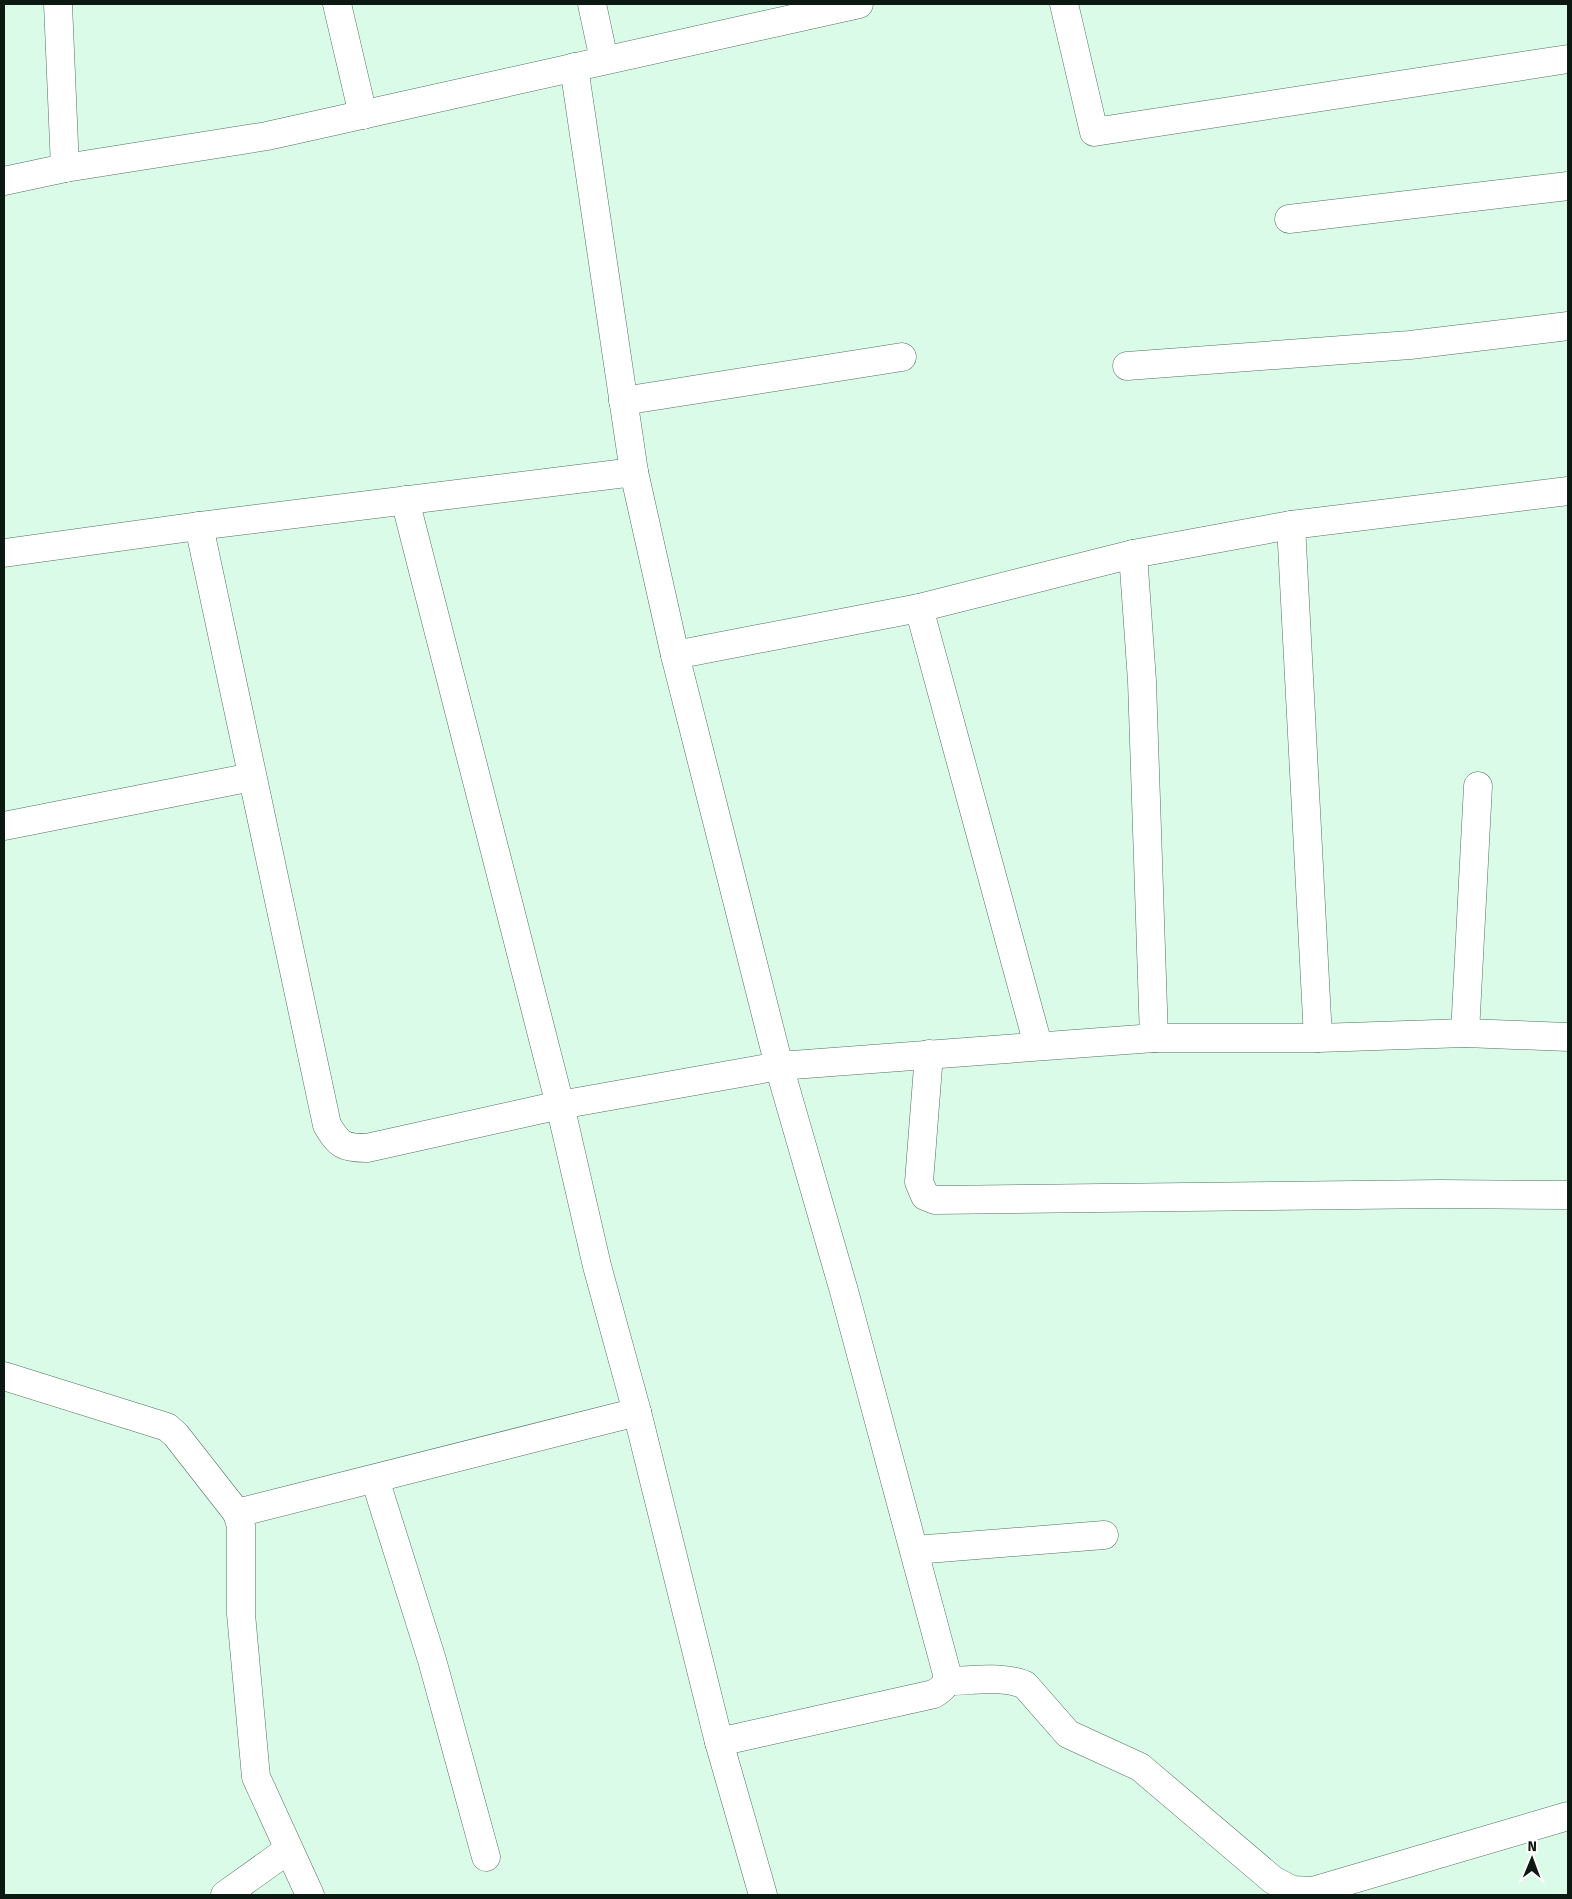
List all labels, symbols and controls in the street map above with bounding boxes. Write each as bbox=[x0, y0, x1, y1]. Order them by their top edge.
north arrow bbox=[1507, 1834, 1557, 1884]
text: N bbox=[1527, 1838, 1537, 1855]

